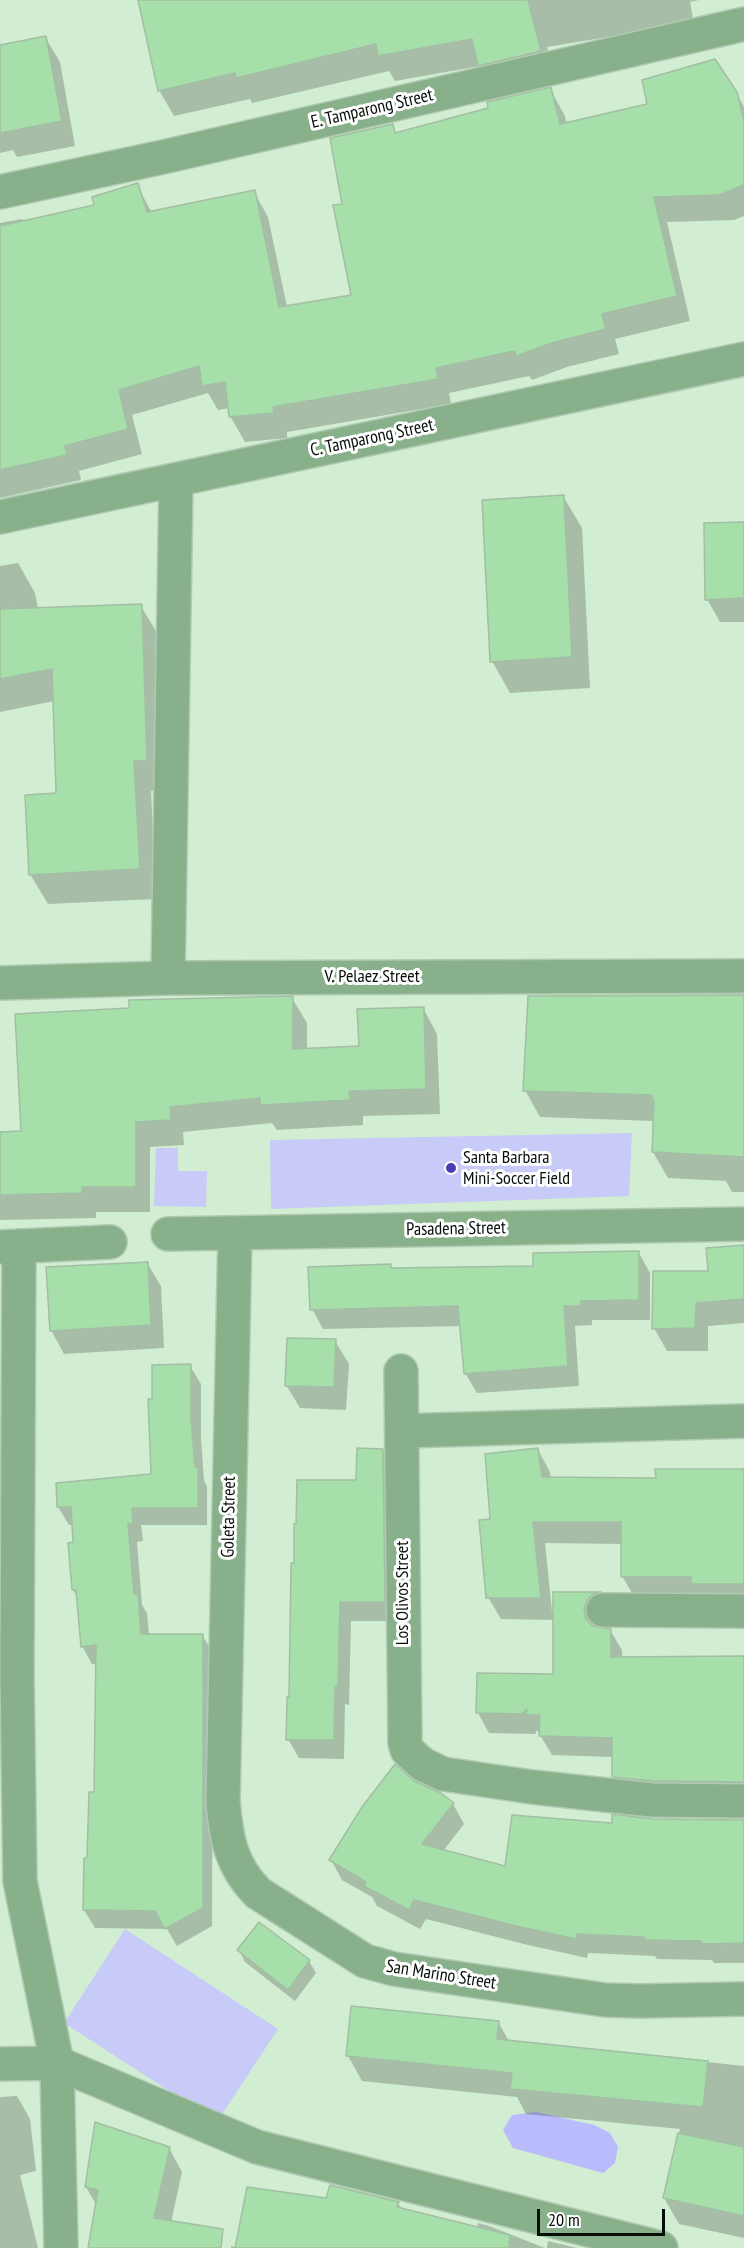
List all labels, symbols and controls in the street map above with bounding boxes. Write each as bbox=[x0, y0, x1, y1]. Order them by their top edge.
street label: E. Tamparong Street bbox=[309, 84, 435, 134]
street label: C. Tamparong Street bbox=[309, 414, 435, 462]
street label: V. Pelaez Street bbox=[324, 966, 420, 988]
place label: Santa Barbara Mini-Soccer Field bbox=[463, 1147, 570, 1190]
marker: Santa Barbara Mini-Soccer Field bbox=[444, 1161, 458, 1175]
street label: Pasadena Street bbox=[406, 1217, 506, 1241]
street label: Goleta Street bbox=[217, 1476, 241, 1558]
street label: Los Olivos Street bbox=[392, 1541, 414, 1645]
street label: San Marino Street bbox=[385, 1956, 497, 1994]
scale bar bbox=[540, 2197, 668, 2235]
text: 20 m bbox=[548, 2208, 580, 2231]

